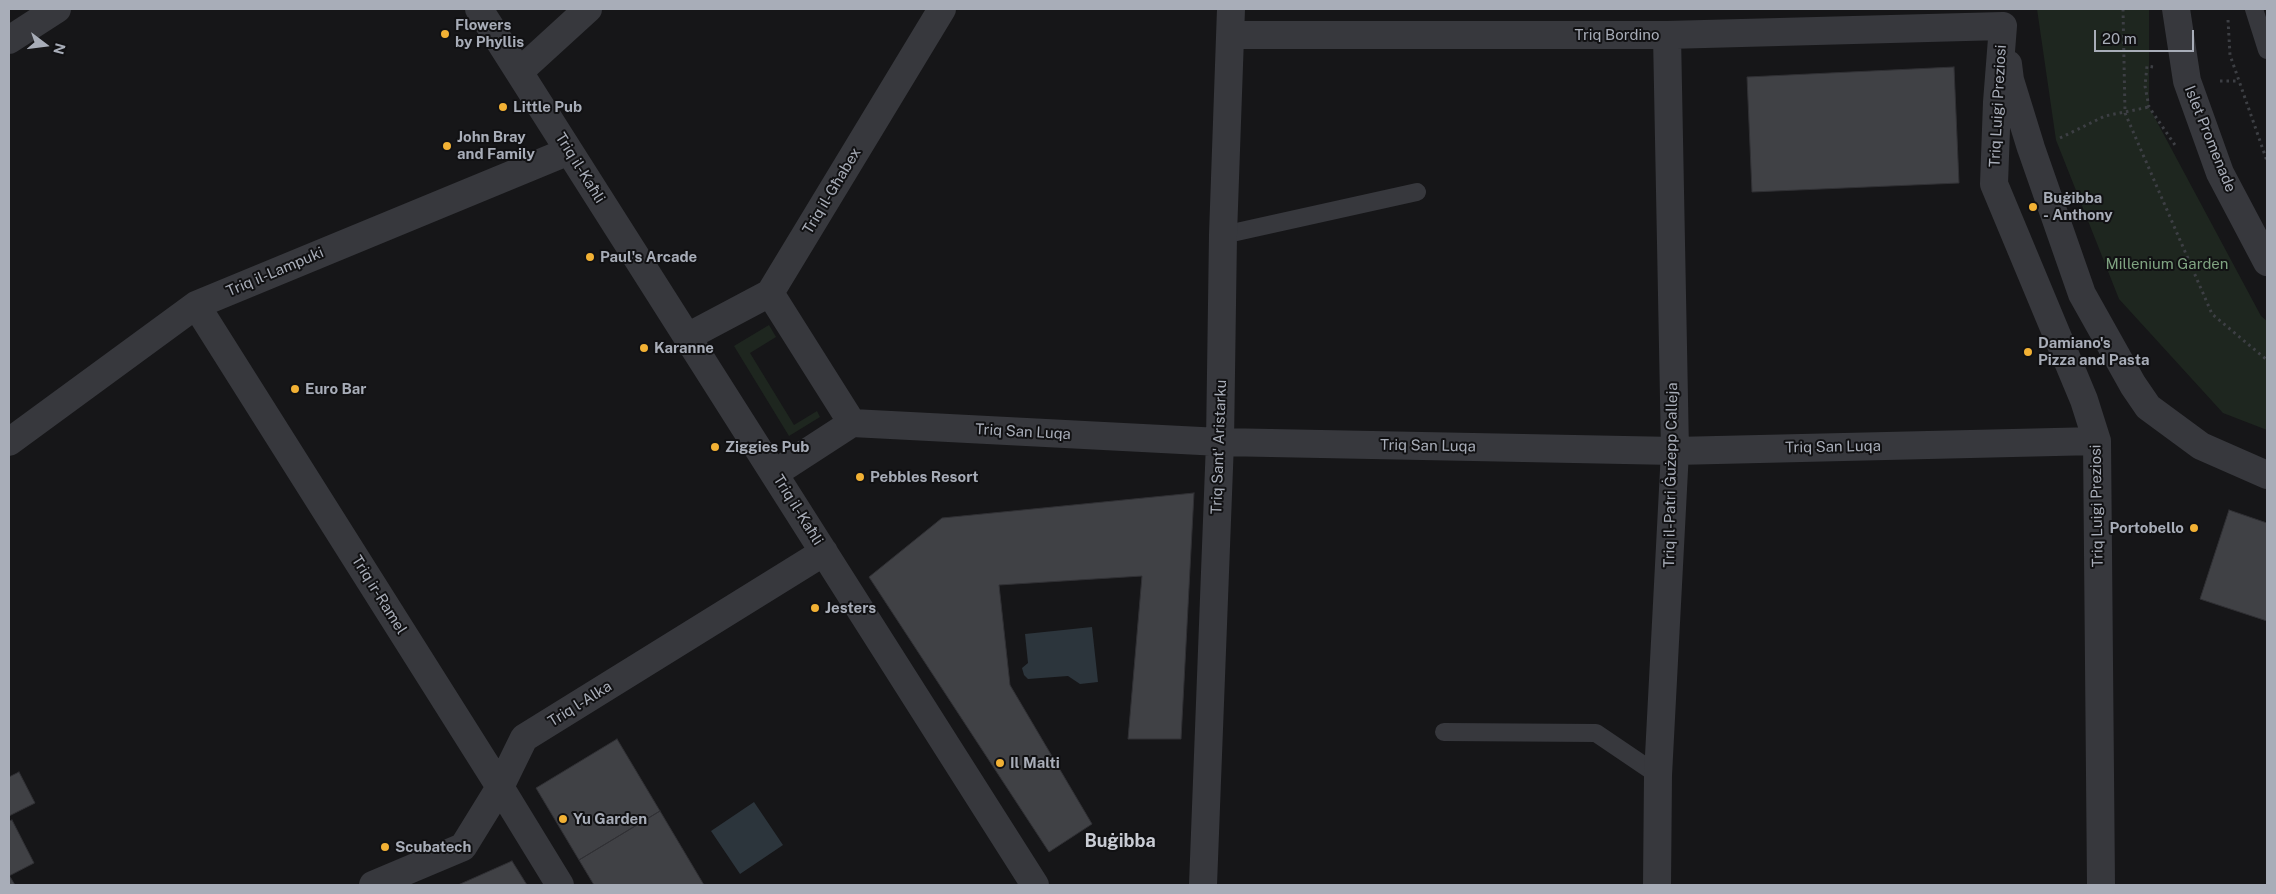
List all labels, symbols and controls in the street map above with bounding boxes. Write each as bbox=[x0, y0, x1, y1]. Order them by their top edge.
place label: Flowers by Phyllis bbox=[455, 16, 524, 51]
north arrow bbox=[20, 20, 70, 70]
scale bar bbox=[2096, 20, 2196, 52]
street label: Triq Bordino bbox=[1575, 26, 1659, 44]
marker: Flowers by Phyllis bbox=[439, 28, 451, 40]
text: 20 m bbox=[2102, 30, 2137, 47]
text: N bbox=[50, 42, 69, 56]
street label: Triq Luigi Preziosi bbox=[1986, 44, 2010, 168]
street label: Islet Promenade bbox=[2180, 83, 2240, 195]
place label: Little Pub bbox=[513, 98, 582, 116]
marker: Little Pub bbox=[497, 101, 509, 113]
place label: John Bray and Family bbox=[457, 128, 535, 163]
street label: Triq il-Kaħli bbox=[551, 129, 609, 207]
marker: John Bray and Family bbox=[441, 140, 453, 152]
street label: Triq il-Għabex bbox=[799, 144, 865, 238]
place label: Buġibba - Anthony bbox=[2043, 189, 2113, 224]
marker: Buġibba - Anthony bbox=[2027, 201, 2039, 213]
street label: Triq il-Lampuki bbox=[224, 243, 326, 301]
place label: Paul's Arcade bbox=[600, 248, 697, 266]
marker: Paul's Arcade bbox=[584, 251, 596, 263]
park label: Millenium Garden bbox=[2105, 255, 2229, 273]
place label: Damiano's Pizza and Pasta bbox=[2038, 334, 2149, 369]
place label: Karanne bbox=[654, 339, 714, 357]
marker: Karanne bbox=[638, 342, 650, 354]
marker: Damiano's Pizza and Pasta bbox=[2022, 346, 2034, 358]
street label: Triq Sant' Aristarku bbox=[1208, 379, 1230, 515]
place label: Euro Bar bbox=[305, 380, 366, 398]
street label: Triq il-Patri Ġużepp Calleja bbox=[1660, 382, 1682, 568]
marker: Euro Bar bbox=[289, 383, 301, 395]
street label: Triq San Luqa bbox=[975, 421, 1071, 443]
street label: Triq San Luqa bbox=[1380, 436, 1476, 456]
street label: Triq San Luqa bbox=[1785, 437, 1881, 457]
place label: Ziggies Pub bbox=[725, 438, 809, 456]
marker: Ziggies Pub bbox=[709, 441, 721, 453]
street label: Triq Luigi Preziosi bbox=[2087, 444, 2107, 568]
place label: Pebbles Resort bbox=[870, 468, 979, 486]
street label: Triq il-Kaħli bbox=[769, 471, 827, 549]
marker: Pebbles Resort bbox=[854, 471, 866, 483]
place label: Portobello bbox=[2109, 519, 2184, 537]
marker: Portobello bbox=[2188, 522, 2200, 534]
street label: Triq ir-Ramel bbox=[348, 552, 410, 638]
place label: Jesters bbox=[825, 599, 876, 617]
marker: Jesters bbox=[809, 602, 821, 614]
street label: Triq l-Alka bbox=[545, 677, 615, 731]
place label: Il Malti bbox=[1010, 754, 1060, 772]
marker: Il Malti bbox=[994, 757, 1006, 769]
place label: Yu Garden bbox=[573, 810, 647, 828]
marker: Yu Garden bbox=[557, 813, 569, 825]
district label: Buġibba bbox=[1084, 830, 1156, 852]
place label: Scubatech bbox=[395, 838, 471, 856]
marker: Scubatech bbox=[379, 841, 391, 853]

